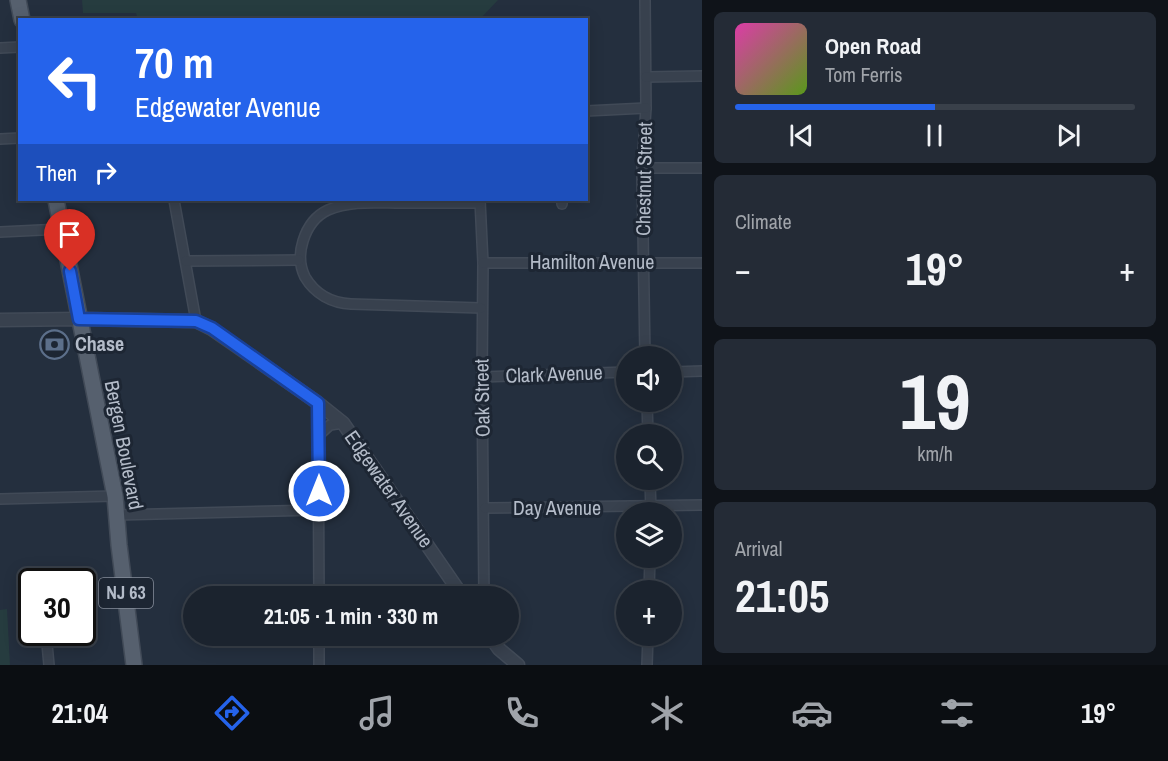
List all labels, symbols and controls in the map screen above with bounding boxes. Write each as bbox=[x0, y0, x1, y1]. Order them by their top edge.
text: Open Road bbox=[825, 31, 921, 61]
text: 70 m bbox=[135, 35, 214, 91]
icon: left bbox=[36, 42, 114, 120]
text: Tom Ferris bbox=[825, 61, 903, 88]
text: Edgewater Avenue bbox=[135, 89, 321, 125]
icon: previous bbox=[785, 119, 818, 152]
icon: pause bbox=[918, 119, 951, 152]
icon: next bbox=[1052, 119, 1085, 152]
street label: Chestnut Street bbox=[629, 121, 658, 236]
icon: right bbox=[89, 156, 122, 189]
text: Then bbox=[36, 158, 77, 188]
text: Climate bbox=[735, 208, 792, 235]
pin bbox=[44, 209, 95, 271]
icon: arrive bbox=[53, 218, 86, 251]
text: 19° bbox=[905, 238, 965, 299]
text: − bbox=[735, 247, 751, 291]
text: + bbox=[1119, 247, 1135, 291]
street label: Hamilton Avenue bbox=[530, 248, 654, 275]
bank icon: Chase bbox=[38, 328, 70, 360]
place label: Chase bbox=[75, 330, 124, 357]
map controls bbox=[616, 346, 682, 646]
button: sound bbox=[616, 346, 682, 412]
text: 19 bbox=[899, 348, 971, 453]
street label: Oak Street bbox=[467, 358, 496, 437]
street label: Clark Avenue bbox=[505, 358, 603, 389]
street label: Bergen Boulevard bbox=[99, 378, 150, 512]
button: search bbox=[616, 424, 682, 490]
street label: Edgewater Avenue bbox=[339, 425, 440, 553]
text: km/h bbox=[917, 440, 953, 467]
position arrow bbox=[287, 459, 351, 523]
street label: Day Avenue bbox=[513, 494, 601, 521]
button: layers bbox=[616, 502, 682, 568]
text: Arrival bbox=[735, 535, 782, 562]
text: 21:05 bbox=[735, 565, 829, 626]
speed limit sign: 30 bbox=[18, 568, 96, 646]
road number: NJ 63 bbox=[99, 578, 153, 608]
button: + bbox=[616, 580, 682, 646]
text: 21:05 · 1 min · 330 m bbox=[264, 601, 438, 631]
icon: directions bbox=[211, 692, 253, 734]
icon: music bbox=[356, 692, 398, 734]
icon: phone bbox=[501, 692, 543, 734]
icon: climate bbox=[646, 692, 688, 734]
icon: car bbox=[791, 692, 833, 734]
icon: filters bbox=[936, 692, 978, 734]
text: 21:04 bbox=[51, 695, 108, 731]
text: 19° bbox=[1081, 695, 1116, 731]

